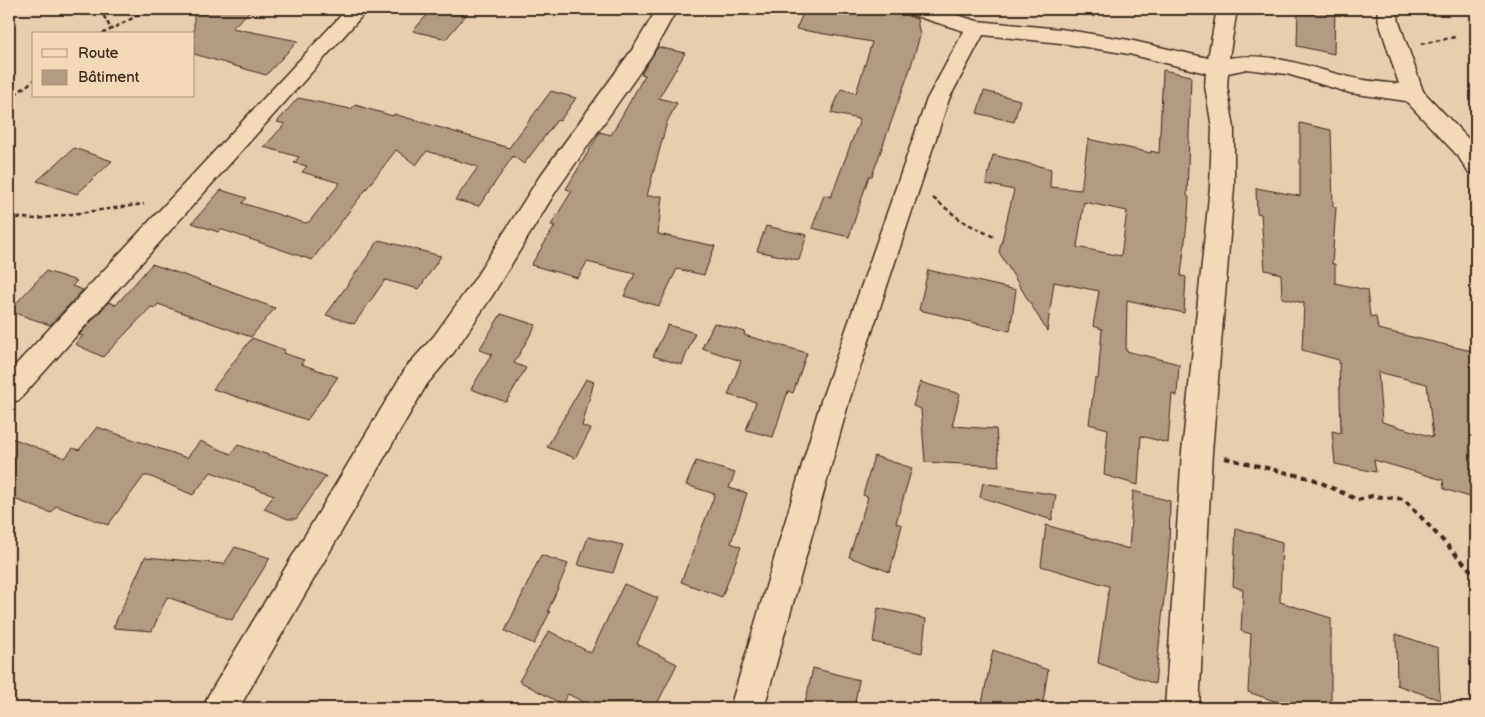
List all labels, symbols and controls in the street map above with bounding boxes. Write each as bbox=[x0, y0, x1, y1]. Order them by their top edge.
legend bbox=[32, 32, 195, 98]
text: Route bbox=[78, 44, 119, 63]
text: Bâtiment bbox=[78, 68, 140, 87]

